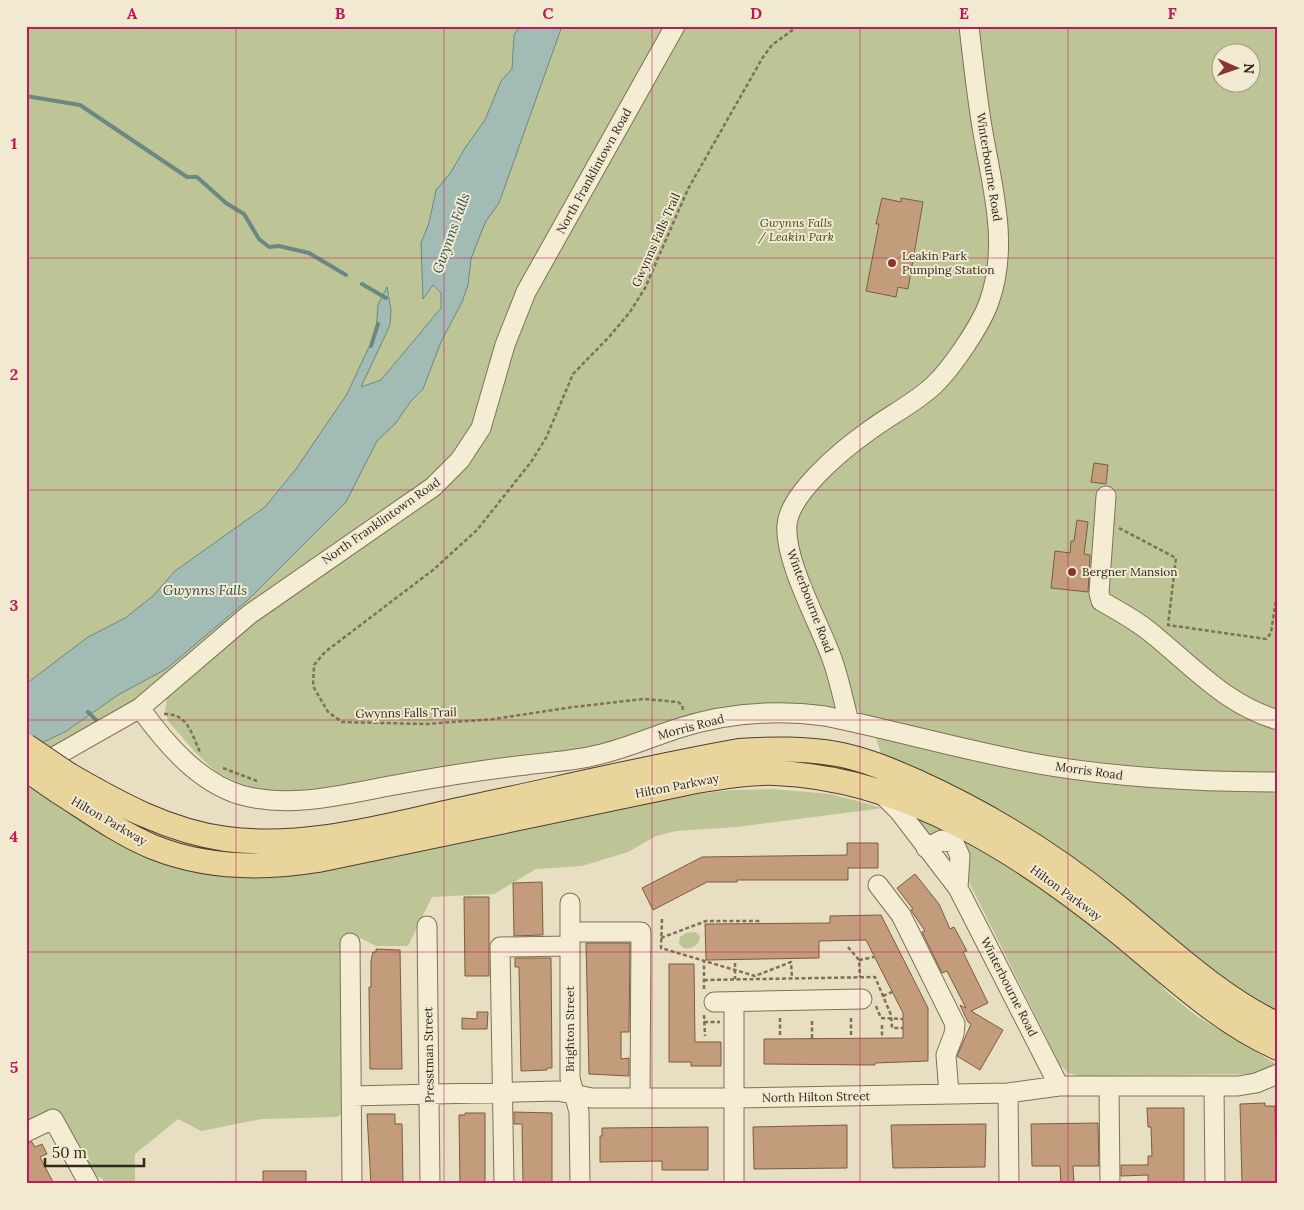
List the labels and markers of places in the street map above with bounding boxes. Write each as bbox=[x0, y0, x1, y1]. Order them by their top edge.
place label: Leakin Park Pumping Station bbox=[902, 248, 995, 277]
marker: Leakin Park Pumping Station bbox=[886, 257, 898, 269]
place label: Bergner Mansion bbox=[1082, 564, 1178, 579]
marker: Bergner Mansion bbox=[1066, 566, 1078, 578]

